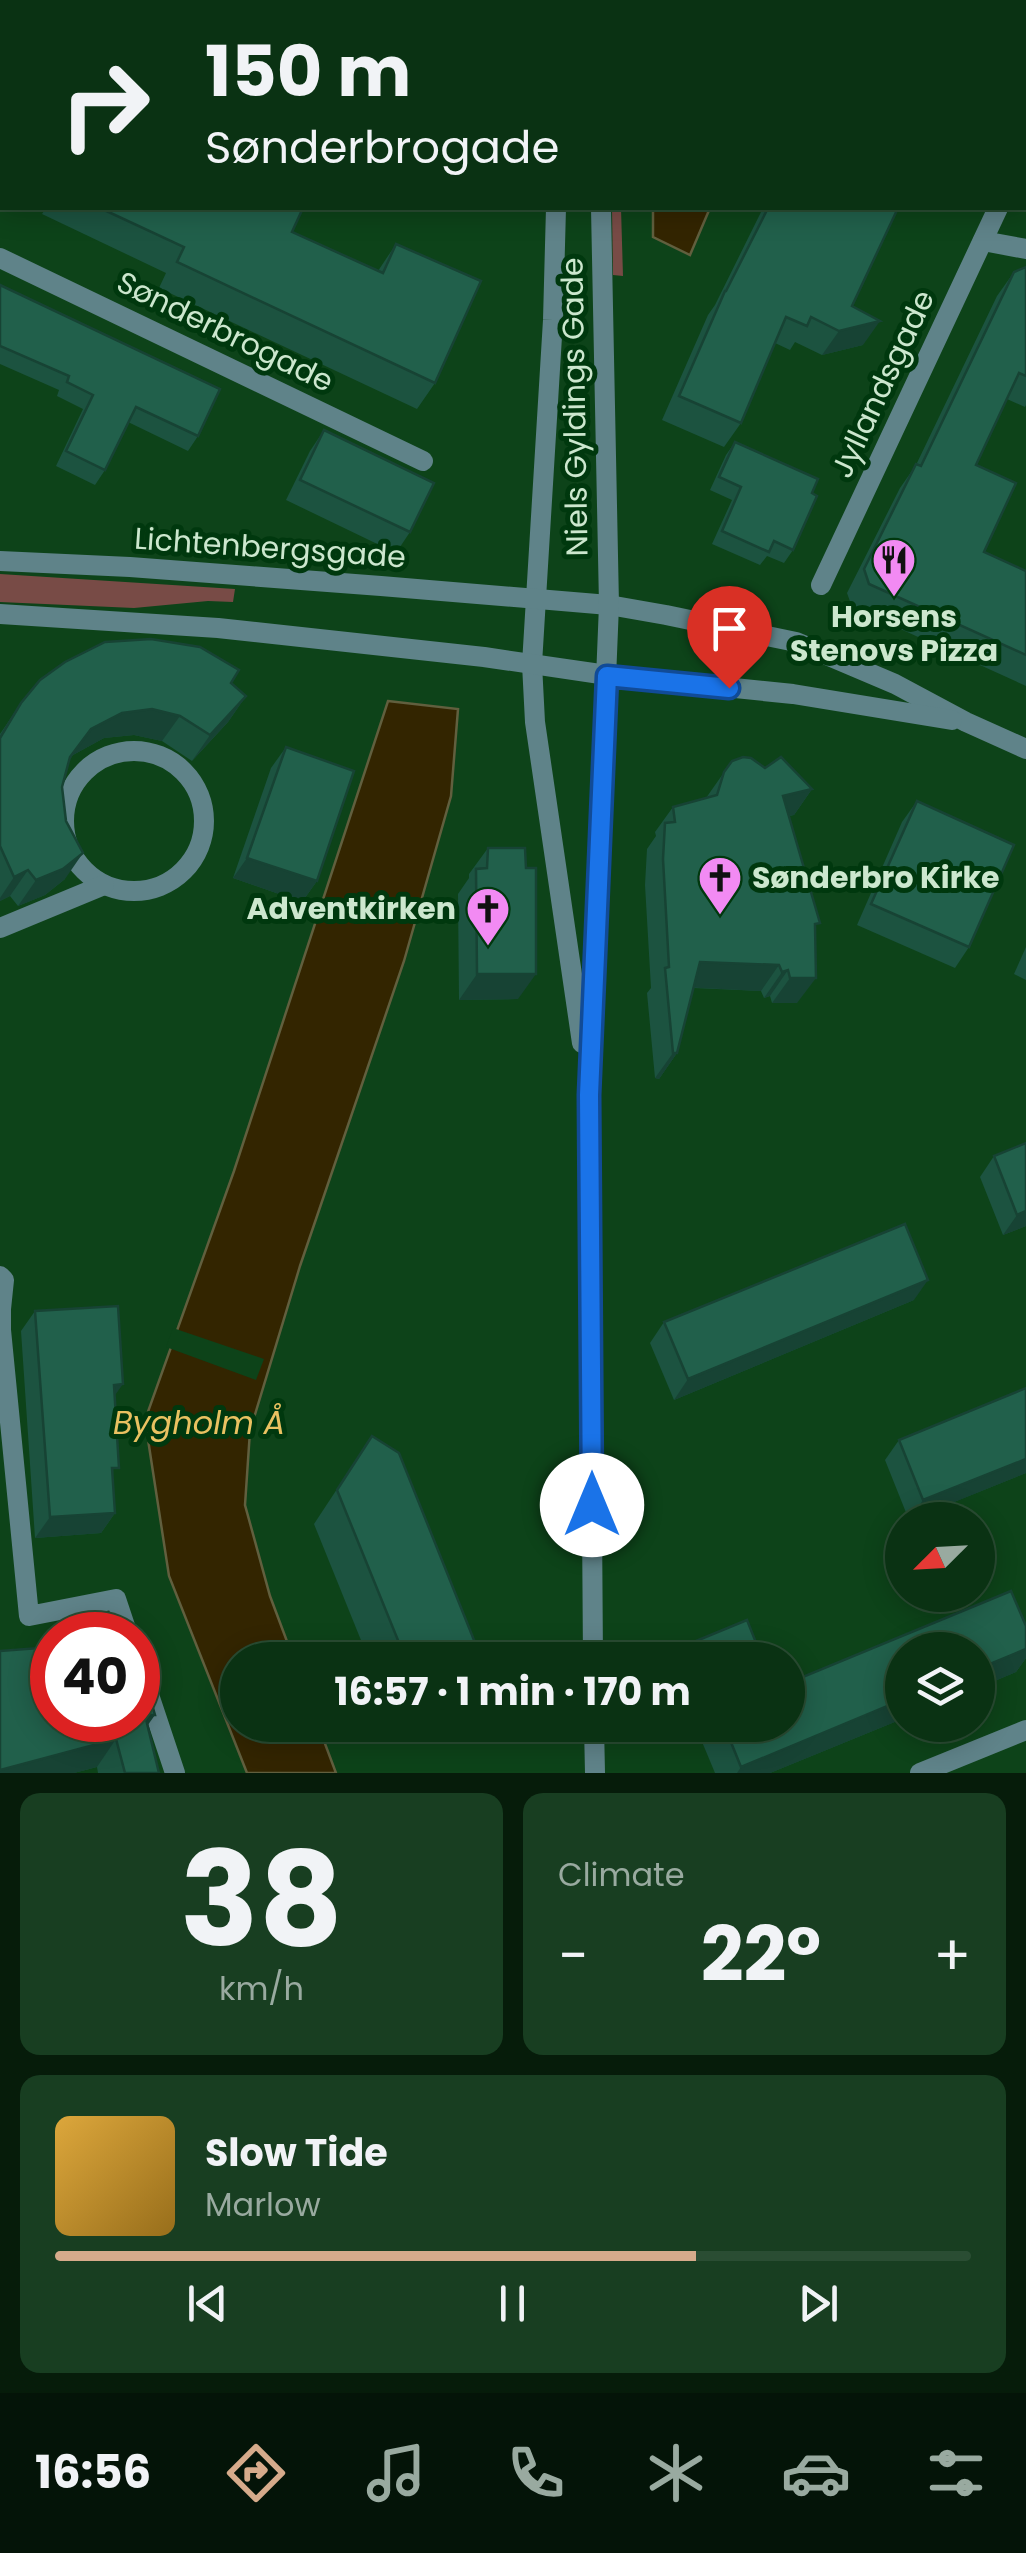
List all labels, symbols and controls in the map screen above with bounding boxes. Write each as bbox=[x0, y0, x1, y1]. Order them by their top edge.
text: 150 m bbox=[205, 22, 411, 121]
icon: right bbox=[40, 40, 170, 170]
text: Sønderbrogade bbox=[205, 116, 559, 179]
street label: Niels Gyldings Gade bbox=[550, 257, 599, 557]
street label: Sønderbrogade bbox=[110, 260, 341, 403]
street label: Jyllandsgade bbox=[820, 283, 945, 485]
street label: Lichtenbergsgade bbox=[133, 517, 407, 578]
restaurant icon: Horsens Stenovs Pizza bbox=[871, 537, 917, 598]
pin bbox=[687, 586, 772, 689]
place label: Horsens Stenovs Pizza bbox=[790, 595, 998, 672]
icon: arrive bbox=[702, 601, 757, 656]
church icon: Sønderbro Kirke bbox=[697, 855, 743, 916]
place label: Sønderbro Kirke bbox=[752, 856, 1000, 899]
church icon: Adventkirken bbox=[465, 886, 511, 947]
place label: Adventkirken bbox=[246, 887, 456, 930]
water label: Bygholm Å bbox=[113, 1400, 285, 1445]
position arrow bbox=[540, 1453, 644, 1557]
north arrow bbox=[885, 1502, 995, 1612]
map controls bbox=[885, 1502, 995, 1742]
speed limit sign: 40 bbox=[30, 1612, 160, 1742]
button: layers bbox=[885, 1632, 995, 1742]
text: 16:57 · 1 min · 170 m bbox=[334, 1665, 691, 1718]
text: 38 bbox=[180, 1808, 343, 1991]
text: Climate bbox=[558, 1852, 685, 1897]
text: 22° bbox=[701, 1902, 821, 2007]
text: − bbox=[558, 1917, 588, 1994]
text: + bbox=[933, 1917, 971, 1994]
text: km/h bbox=[219, 1966, 304, 2011]
text: Slow Tide bbox=[205, 2126, 388, 2179]
text: Marlow bbox=[205, 2182, 321, 2227]
icon: previous bbox=[180, 2276, 235, 2331]
icon: pause bbox=[485, 2276, 540, 2331]
icon: next bbox=[791, 2276, 846, 2331]
icon: directions bbox=[221, 2438, 291, 2508]
icon: music bbox=[361, 2438, 431, 2508]
icon: phone bbox=[501, 2438, 571, 2508]
icon: climate bbox=[641, 2438, 711, 2508]
icon: car bbox=[781, 2438, 851, 2508]
icon: filters bbox=[921, 2438, 991, 2508]
text: 16:56 bbox=[35, 2441, 151, 2504]

